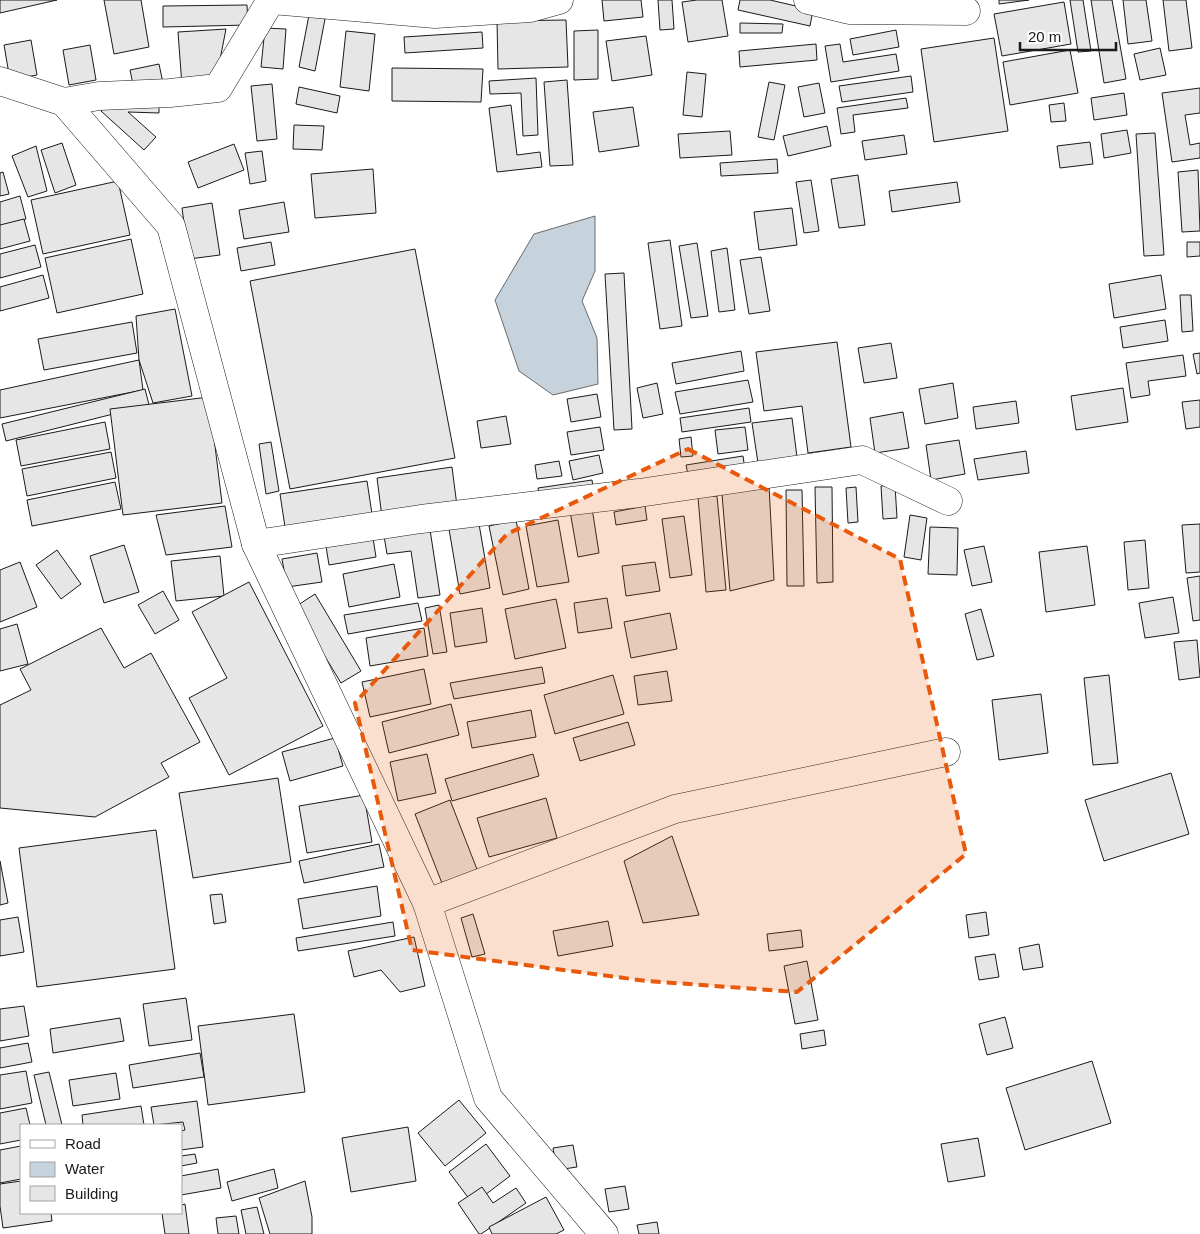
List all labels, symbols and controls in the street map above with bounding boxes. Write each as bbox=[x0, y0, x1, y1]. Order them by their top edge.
scale bar bbox=[1020, 20, 1116, 52]
text: 20 m bbox=[1028, 28, 1061, 45]
legend bbox=[20, 1124, 182, 1214]
text: Road bbox=[65, 1135, 101, 1152]
text: Water bbox=[65, 1160, 104, 1177]
text: Building bbox=[65, 1185, 118, 1202]

